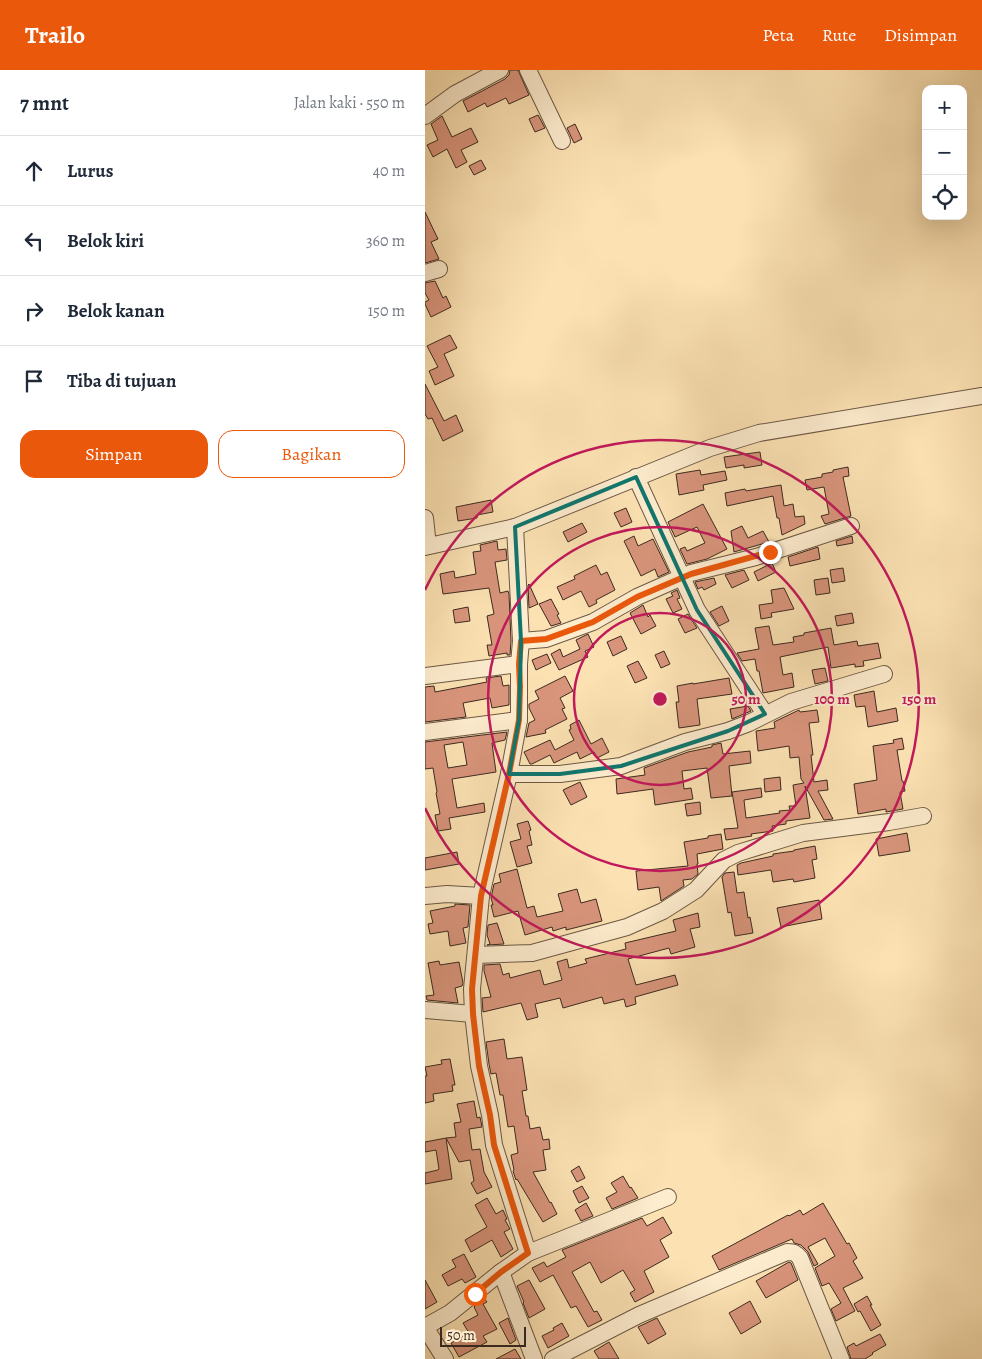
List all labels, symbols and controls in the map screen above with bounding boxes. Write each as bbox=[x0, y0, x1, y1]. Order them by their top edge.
text: Trailo bbox=[25, 19, 85, 51]
text: Peta bbox=[763, 23, 794, 47]
text: Rute bbox=[822, 23, 856, 47]
text: Disimpan bbox=[884, 23, 957, 47]
map controls bbox=[922, 85, 967, 220]
button: + bbox=[922, 85, 967, 130]
text: 7 mnt bbox=[20, 89, 69, 117]
text: Jalan kaki · 550 m bbox=[294, 92, 405, 114]
button: − bbox=[922, 130, 967, 175]
icon: ahead bbox=[20, 157, 48, 185]
text: Lurus bbox=[67, 158, 113, 184]
text: 40 m bbox=[373, 160, 405, 182]
button: locate bbox=[922, 175, 967, 220]
icon: left bbox=[20, 227, 48, 255]
text: Belok kiri bbox=[67, 228, 144, 254]
text: 360 m bbox=[366, 230, 405, 252]
icon: right bbox=[20, 297, 48, 325]
text: Belok kanan bbox=[67, 298, 165, 324]
text: 150 m bbox=[368, 300, 405, 322]
icon: arrive bbox=[20, 367, 48, 395]
text: Tiba di tujuan bbox=[67, 368, 176, 394]
button: Simpan bbox=[20, 430, 208, 478]
button: Bagikan bbox=[218, 430, 405, 478]
route end bbox=[759, 541, 782, 564]
text: 50 m bbox=[731, 689, 761, 709]
text: 100 m bbox=[814, 689, 850, 709]
text: 150 m bbox=[902, 689, 937, 709]
centre of rings bbox=[651, 690, 669, 708]
route start bbox=[464, 1283, 487, 1306]
scale bar bbox=[440, 1324, 526, 1347]
text: 50 m bbox=[447, 1326, 475, 1345]

